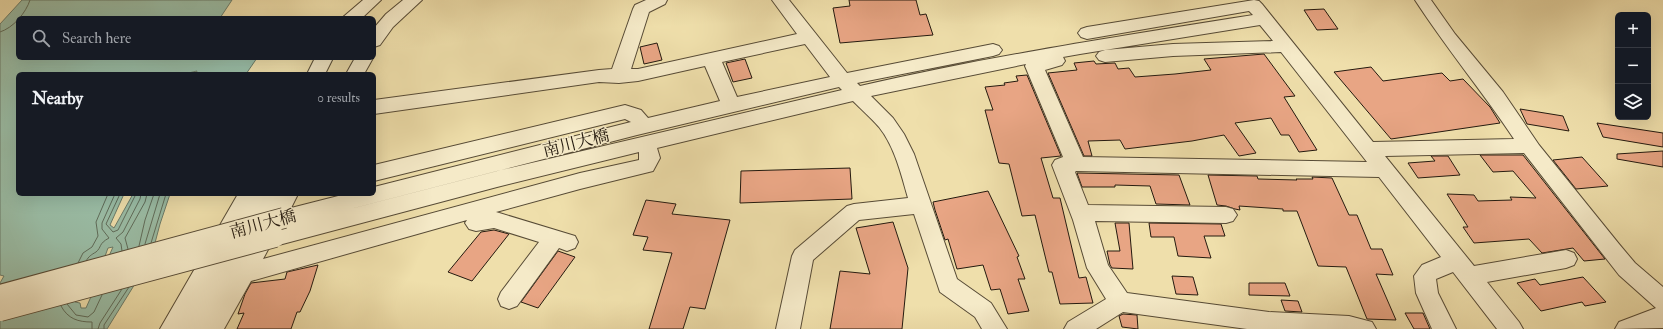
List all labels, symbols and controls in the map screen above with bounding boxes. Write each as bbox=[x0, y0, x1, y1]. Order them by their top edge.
map controls bbox=[1615, 12, 1651, 120]
button: + bbox=[1615, 12, 1651, 48]
search box bbox=[16, 16, 376, 60]
icon: search bbox=[30, 27, 52, 49]
text: Search here bbox=[62, 29, 131, 48]
button: − bbox=[1615, 48, 1651, 84]
button: layers bbox=[1615, 84, 1651, 120]
text: Nearby bbox=[32, 88, 83, 109]
text: 0 results bbox=[317, 90, 360, 106]
street label: 南川大橋 bbox=[540, 125, 612, 161]
street label: 南川大橋 bbox=[227, 205, 299, 243]

